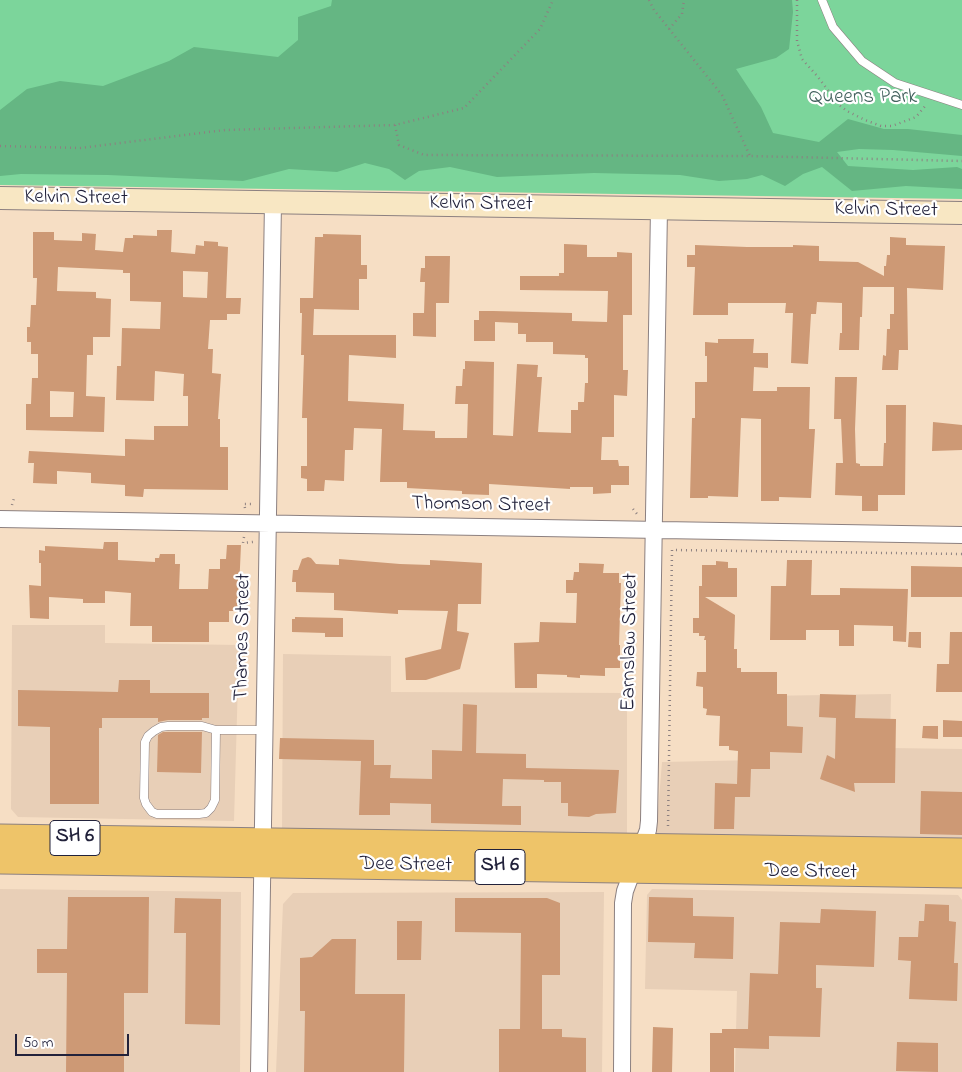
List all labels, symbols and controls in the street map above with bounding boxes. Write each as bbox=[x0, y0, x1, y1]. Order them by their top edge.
park label: Queens Park bbox=[809, 86, 917, 112]
street label: Kelvin Street bbox=[24, 185, 128, 213]
street label: Kelvin Street bbox=[429, 191, 533, 219]
street label: Kelvin Street bbox=[834, 197, 938, 225]
street label: Thomson Street bbox=[411, 492, 551, 520]
street label: Thames Street bbox=[230, 573, 258, 701]
street label: Earnslaw Street bbox=[617, 573, 645, 711]
road number: SH 6 bbox=[50, 820, 100, 856]
road number: SH 6 bbox=[475, 850, 525, 884]
street label: Dee Street bbox=[360, 853, 452, 879]
street label: Dee Street bbox=[765, 860, 857, 886]
scale bar bbox=[18, 1024, 131, 1056]
text: 50 m bbox=[23, 1032, 53, 1054]

